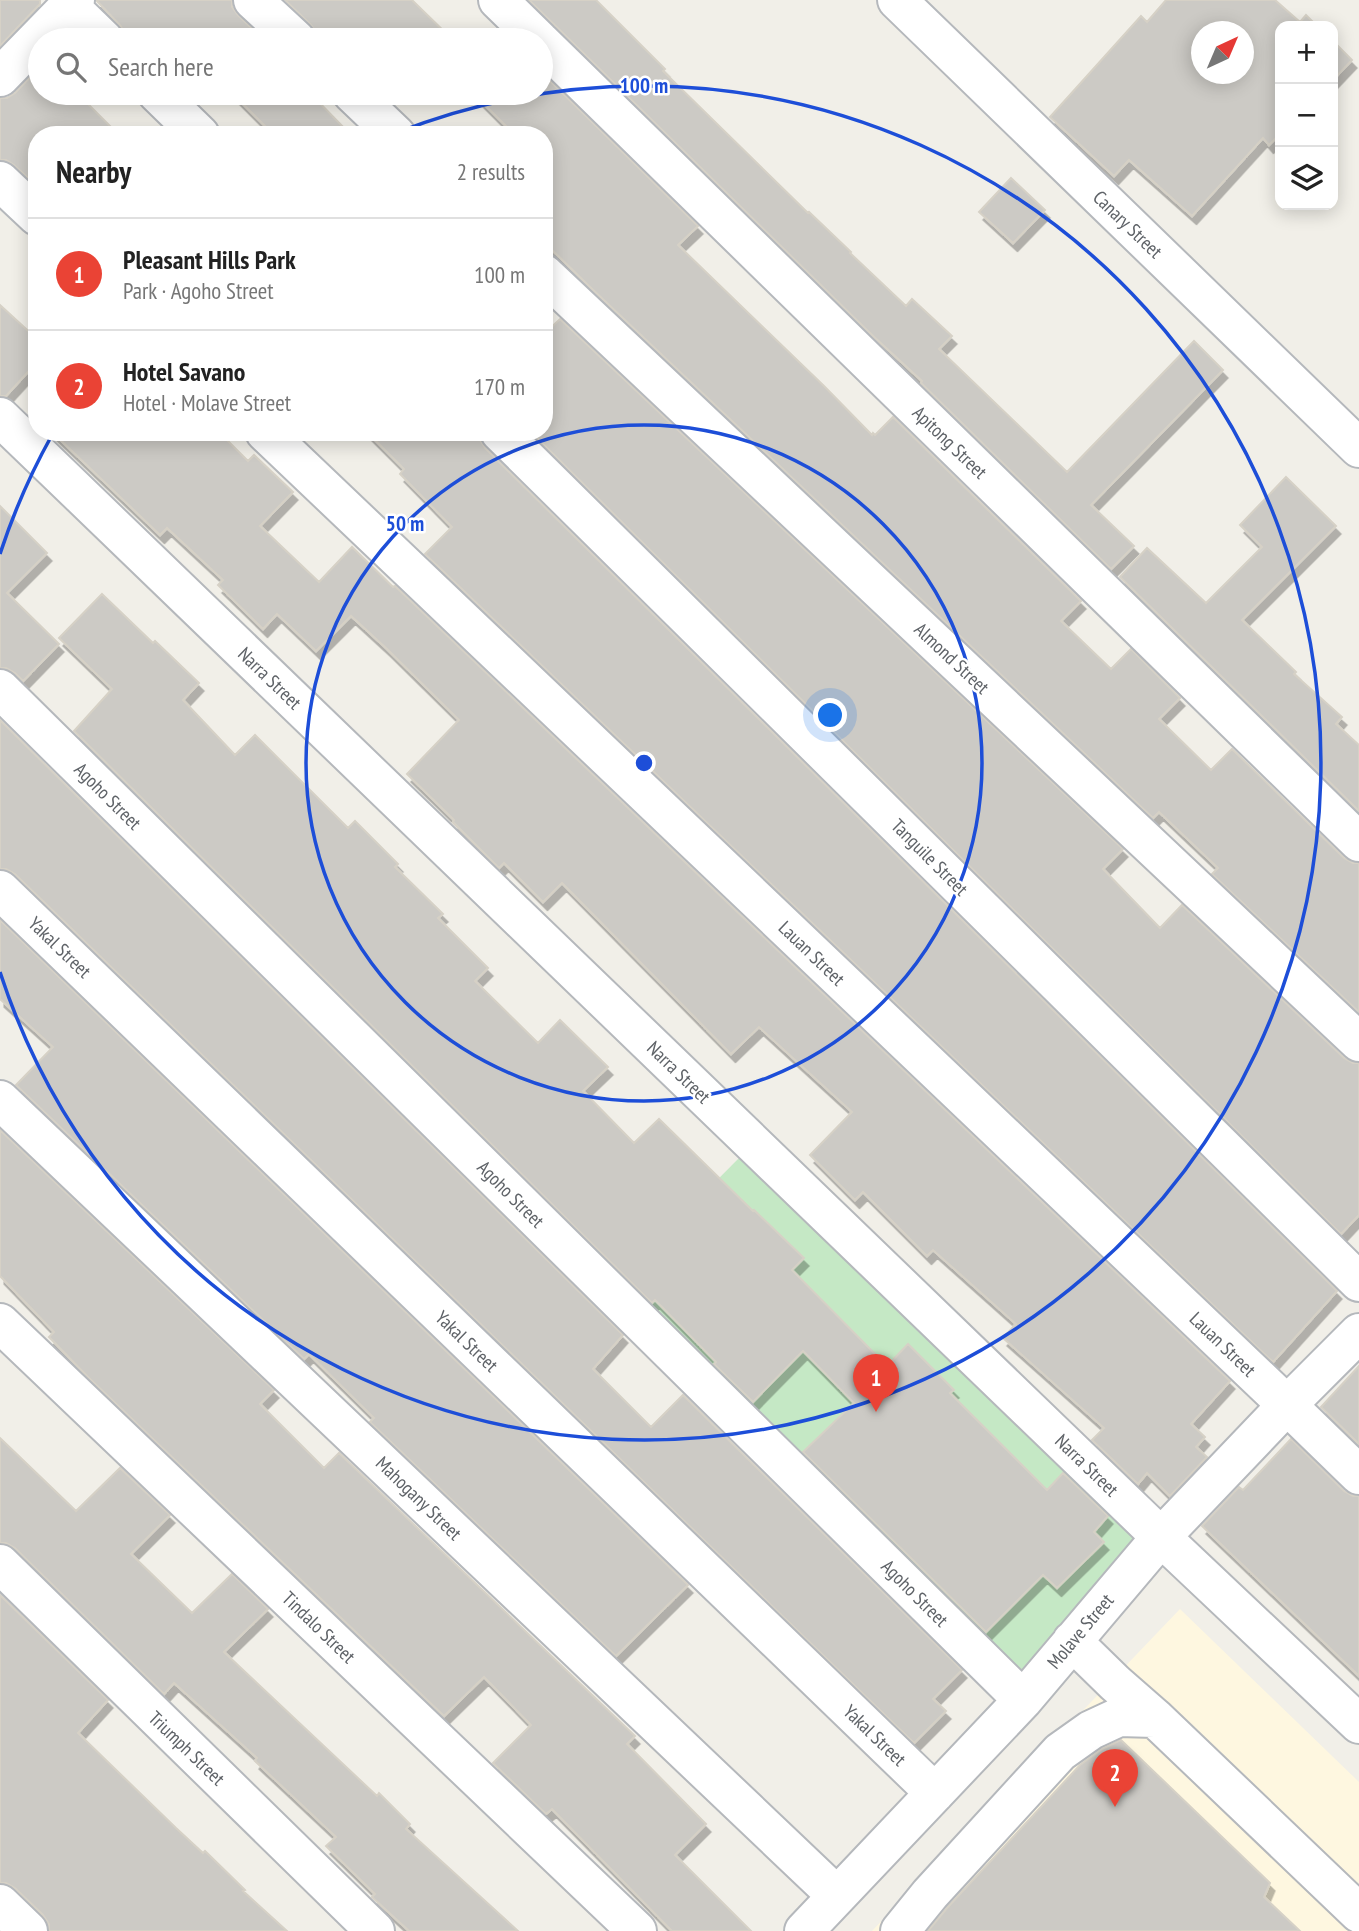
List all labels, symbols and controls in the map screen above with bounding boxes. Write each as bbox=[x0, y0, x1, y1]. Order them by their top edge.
north arrow bbox=[1191, 21, 1254, 84]
map controls bbox=[1275, 21, 1338, 210]
button: + bbox=[1275, 21, 1338, 84]
search box bbox=[28, 28, 553, 105]
icon: search bbox=[52, 48, 90, 86]
text: Search here bbox=[108, 50, 214, 83]
text: 100 m bbox=[620, 72, 668, 99]
button: − bbox=[1275, 84, 1338, 147]
button: layers bbox=[1275, 147, 1338, 210]
text: Nearby bbox=[56, 152, 131, 191]
text: 2 results bbox=[457, 157, 525, 186]
street label: Canary Street bbox=[1088, 185, 1168, 263]
text: Pleasant Hills Park bbox=[123, 243, 296, 276]
text: 1 bbox=[74, 260, 85, 289]
text: 100 m bbox=[474, 260, 525, 289]
text: Park · Agoho Street bbox=[123, 276, 274, 305]
text: Hotel Savano bbox=[123, 355, 245, 388]
text: 2 bbox=[74, 372, 85, 401]
text: 170 m bbox=[474, 372, 525, 401]
text: Hotel · Molave Street bbox=[123, 388, 291, 417]
street label: Apitong Street bbox=[908, 401, 993, 484]
text: 50 m bbox=[386, 510, 424, 537]
street label: Almond Street bbox=[909, 617, 995, 699]
street label: Narra Street bbox=[233, 642, 307, 715]
your location bbox=[813, 698, 847, 732]
centre of rings bbox=[632, 751, 656, 775]
street label: Agoho Street bbox=[69, 757, 147, 835]
street label: Tanguile Street bbox=[887, 814, 974, 901]
street label: Yakal Street bbox=[24, 911, 97, 983]
street label: Lauan Street bbox=[774, 916, 851, 991]
street label: Narra Street bbox=[642, 1036, 716, 1109]
street label: Agoho Street bbox=[472, 1155, 550, 1233]
street label: Yakal Street bbox=[431, 1305, 504, 1377]
street label: Lauan Street bbox=[1185, 1307, 1262, 1382]
pin: 1 bbox=[853, 1354, 899, 1412]
street label: Narra Street bbox=[1050, 1429, 1124, 1502]
street label: Mahogany Street bbox=[371, 1451, 468, 1546]
street label: Agoho Street bbox=[876, 1554, 954, 1632]
street label: Tindalo Street bbox=[277, 1586, 361, 1668]
street label: Molave Street bbox=[1042, 1588, 1119, 1674]
street label: Yakal Street bbox=[839, 1699, 912, 1771]
street label: Triumph Street bbox=[144, 1706, 231, 1791]
pin: 2 bbox=[1092, 1749, 1138, 1807]

